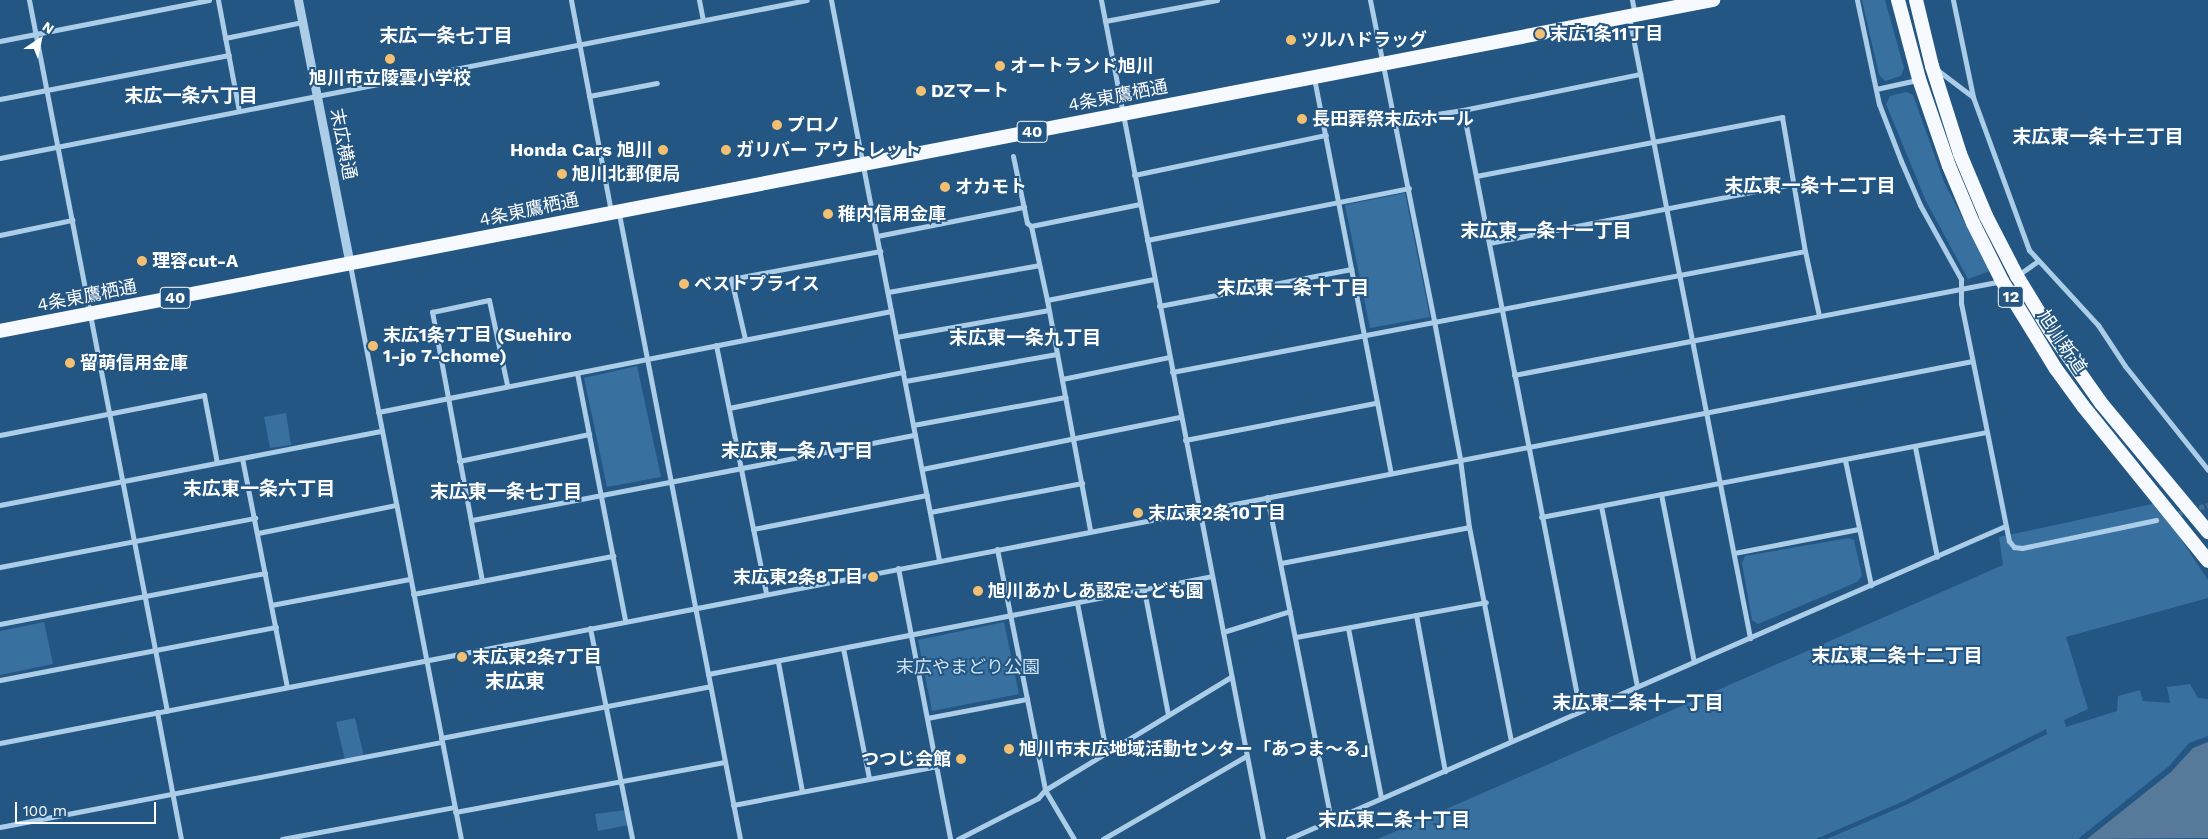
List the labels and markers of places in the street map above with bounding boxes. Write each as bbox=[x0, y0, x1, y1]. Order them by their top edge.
place label: 末広1条11丁目 bbox=[1550, 23, 1663, 45]
marker: 末広1条11丁目 bbox=[1534, 28, 1546, 40]
place label: ツルハドラッグ bbox=[1301, 29, 1427, 51]
marker: ツルハドラッグ bbox=[1285, 34, 1297, 46]
marker: 旭川市立陵雲小学校 bbox=[384, 53, 396, 65]
place label: オートランド旭川 bbox=[1010, 55, 1154, 77]
marker: オートランド旭川 bbox=[994, 60, 1006, 72]
place label: 旭川市立陵雲小学校 bbox=[309, 67, 471, 89]
place label: DZマート bbox=[931, 80, 1009, 102]
marker: DZマート bbox=[915, 85, 927, 97]
place label: 長田葬祭末広ホール bbox=[1312, 108, 1474, 130]
marker: 長田葬祭末広ホール bbox=[1296, 113, 1308, 125]
place label: プロノ bbox=[787, 114, 841, 136]
marker: プロノ bbox=[771, 119, 783, 131]
place label: Honda Cars 旭川 bbox=[510, 139, 653, 161]
place label: ガリバー アウトレット bbox=[736, 139, 921, 161]
marker: Honda Cars 旭川 bbox=[657, 144, 669, 156]
marker: ガリバー アウトレット bbox=[720, 144, 732, 156]
place label: 旭川北郵便局 bbox=[572, 163, 680, 185]
marker: 旭川北郵便局 bbox=[556, 168, 568, 180]
place label: オカモト bbox=[955, 176, 1027, 198]
marker: オカモト bbox=[939, 181, 951, 193]
place label: 稚内信用金庫 bbox=[838, 203, 946, 225]
marker: 稚内信用金庫 bbox=[822, 208, 834, 220]
place label: 理容cut-A bbox=[152, 250, 238, 272]
marker: 理容cut-A bbox=[136, 255, 148, 267]
place label: ベストプライス bbox=[694, 273, 820, 295]
marker: ベストプライス bbox=[678, 278, 690, 290]
place label: 末広1条7丁目 (Suehiro 1-jo 7-chome) bbox=[383, 325, 572, 368]
marker: 末広1条7丁目 (Suehiro 1-jo 7-chome) bbox=[367, 340, 379, 352]
place label: 留萌信用金庫 bbox=[80, 352, 188, 374]
marker: 留萌信用金庫 bbox=[64, 357, 76, 369]
place label: 末広東2条10丁目 bbox=[1148, 502, 1286, 524]
marker: 末広東2条10丁目 bbox=[1132, 507, 1144, 519]
place label: 末広東2条8丁目 bbox=[733, 566, 863, 588]
marker: 末広東2条8丁目 bbox=[867, 571, 879, 583]
place label: 旭川あかしあ認定こども園 bbox=[988, 580, 1204, 602]
marker: 旭川あかしあ認定こども園 bbox=[972, 585, 984, 597]
place label: 末広東2条7丁目 bbox=[472, 646, 602, 668]
marker: 末広東2条7丁目 bbox=[456, 651, 468, 663]
place label: 旭川市末広地域活動センター「あつま〜る」 bbox=[1019, 738, 1379, 760]
marker: 旭川市末広地域活動センター「あつま〜る」 bbox=[1003, 743, 1015, 755]
place label: つつじ会館 bbox=[861, 748, 951, 770]
marker: つつじ会館 bbox=[955, 753, 967, 765]

